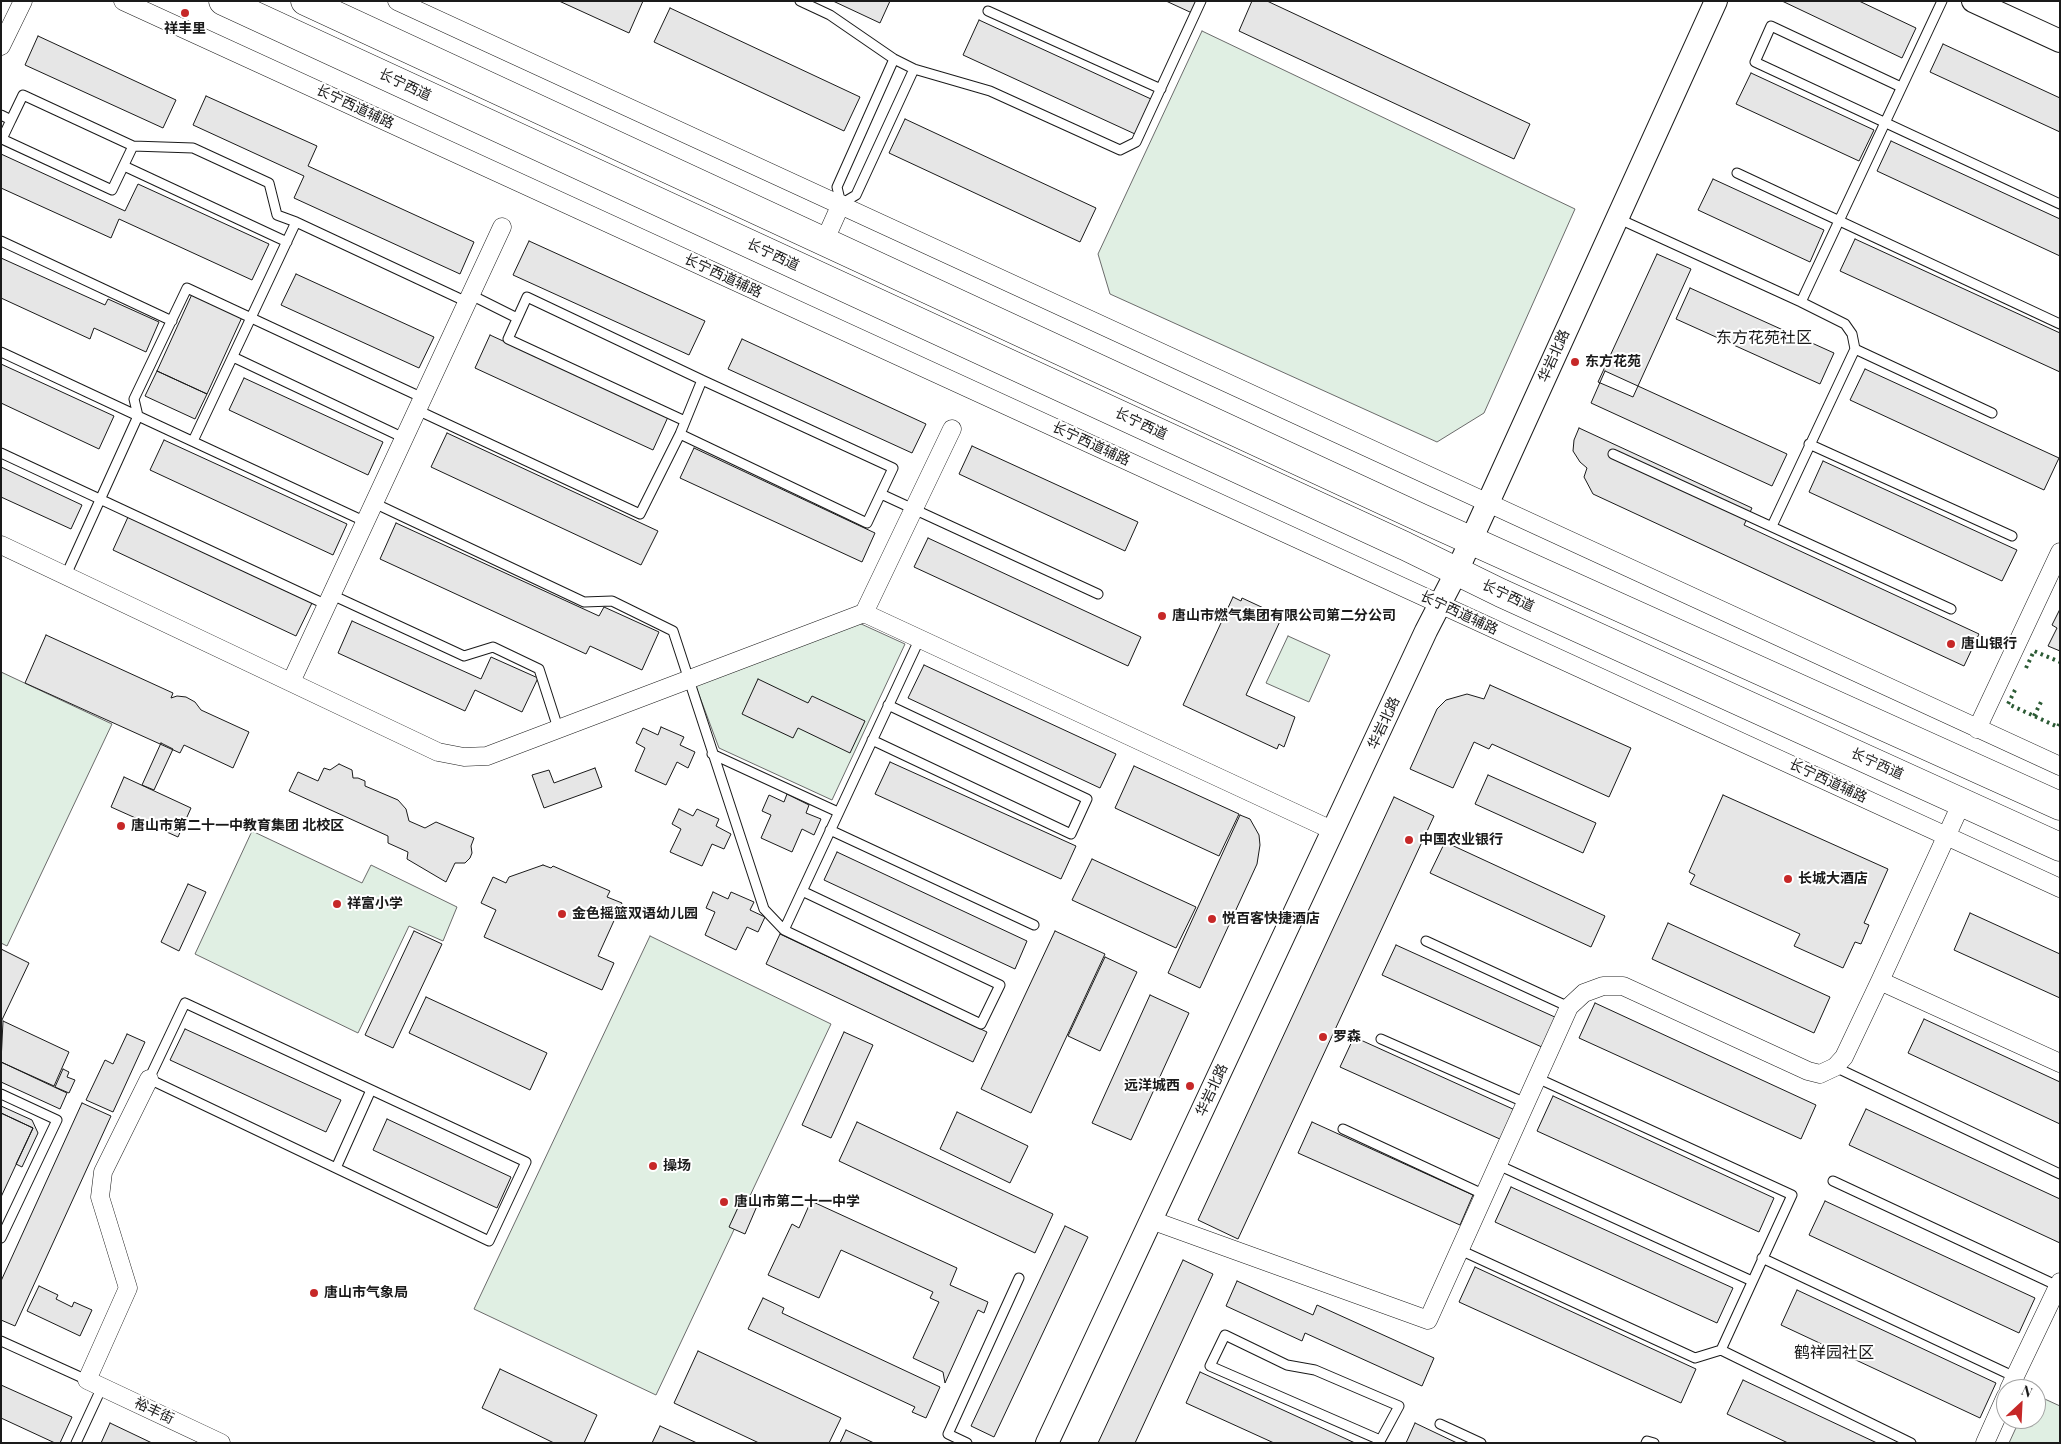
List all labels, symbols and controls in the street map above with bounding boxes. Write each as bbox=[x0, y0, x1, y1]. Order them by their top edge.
marker: 祥丰里 bbox=[179, 7, 191, 19]
place label: 祥丰里 bbox=[164, 21, 206, 37]
street label: 长宁西道 bbox=[376, 66, 434, 104]
street label: 长宁西道辅路 bbox=[313, 82, 397, 132]
street label: 长宁西道 bbox=[744, 236, 802, 274]
street label: 长宁西道辅路 bbox=[681, 251, 765, 301]
street label: 华岩北路 bbox=[1535, 327, 1573, 385]
district label: 东方花苑社区 bbox=[1716, 328, 1812, 348]
place label: 东方花苑 bbox=[1585, 354, 1641, 370]
marker: 东方花苑 bbox=[1569, 356, 1581, 368]
street label: 长宁西道 bbox=[1112, 405, 1170, 443]
street label: 长宁西道辅路 bbox=[1049, 419, 1133, 469]
street label: 长宁西道 bbox=[1479, 577, 1537, 615]
street label: 长宁西道辅路 bbox=[1417, 588, 1501, 638]
place label: 唐山市燃气集团有限公司第二分公司 bbox=[1172, 608, 1396, 624]
marker: 唐山市燃气集团有限公司第二分公司 bbox=[1156, 610, 1168, 622]
place label: 唐山银行 bbox=[1961, 636, 2017, 652]
marker: 唐山银行 bbox=[1945, 638, 1957, 650]
street label: 华岩北路 bbox=[1365, 694, 1403, 752]
street label: 长宁西道 bbox=[1848, 745, 1906, 783]
street label: 长宁西道辅路 bbox=[1786, 756, 1870, 806]
place label: 唐山市第二十一中教育集团 北校区 bbox=[131, 818, 344, 834]
marker: 唐山市第二十一中教育集团 北校区 bbox=[115, 820, 127, 832]
place label: 中国农业银行 bbox=[1419, 832, 1503, 848]
marker: 中国农业银行 bbox=[1403, 834, 1415, 846]
place label: 长城大酒店 bbox=[1798, 871, 1868, 887]
marker: 长城大酒店 bbox=[1782, 873, 1794, 885]
place label: 祥富小学 bbox=[347, 896, 403, 912]
marker: 祥富小学 bbox=[331, 898, 343, 910]
place label: 金色摇篮双语幼儿园 bbox=[572, 906, 698, 922]
marker: 金色摇篮双语幼儿园 bbox=[556, 908, 568, 920]
place label: 悦百客快捷酒店 bbox=[1222, 911, 1320, 927]
marker: 悦百客快捷酒店 bbox=[1206, 913, 1218, 925]
place label: 罗森 bbox=[1333, 1029, 1361, 1045]
marker: 罗森 bbox=[1317, 1031, 1329, 1043]
street label: 华岩北路 bbox=[1193, 1061, 1231, 1119]
place label: 远洋城西 bbox=[1124, 1078, 1180, 1094]
marker: 远洋城西 bbox=[1184, 1080, 1196, 1092]
place label: 操场 bbox=[663, 1158, 691, 1174]
marker: 操场 bbox=[647, 1160, 659, 1172]
place label: 唐山市第二十一中学 bbox=[734, 1194, 860, 1210]
marker: 唐山市第二十一中学 bbox=[718, 1196, 730, 1208]
place label: 唐山市气象局 bbox=[324, 1285, 408, 1301]
marker: 唐山市气象局 bbox=[308, 1287, 320, 1299]
district label: 鹤祥园社区 bbox=[1794, 1343, 1874, 1363]
north arrow bbox=[1996, 1379, 2046, 1429]
text: N bbox=[2019, 1380, 2036, 1402]
street label: 裕丰街 bbox=[131, 1395, 177, 1427]

